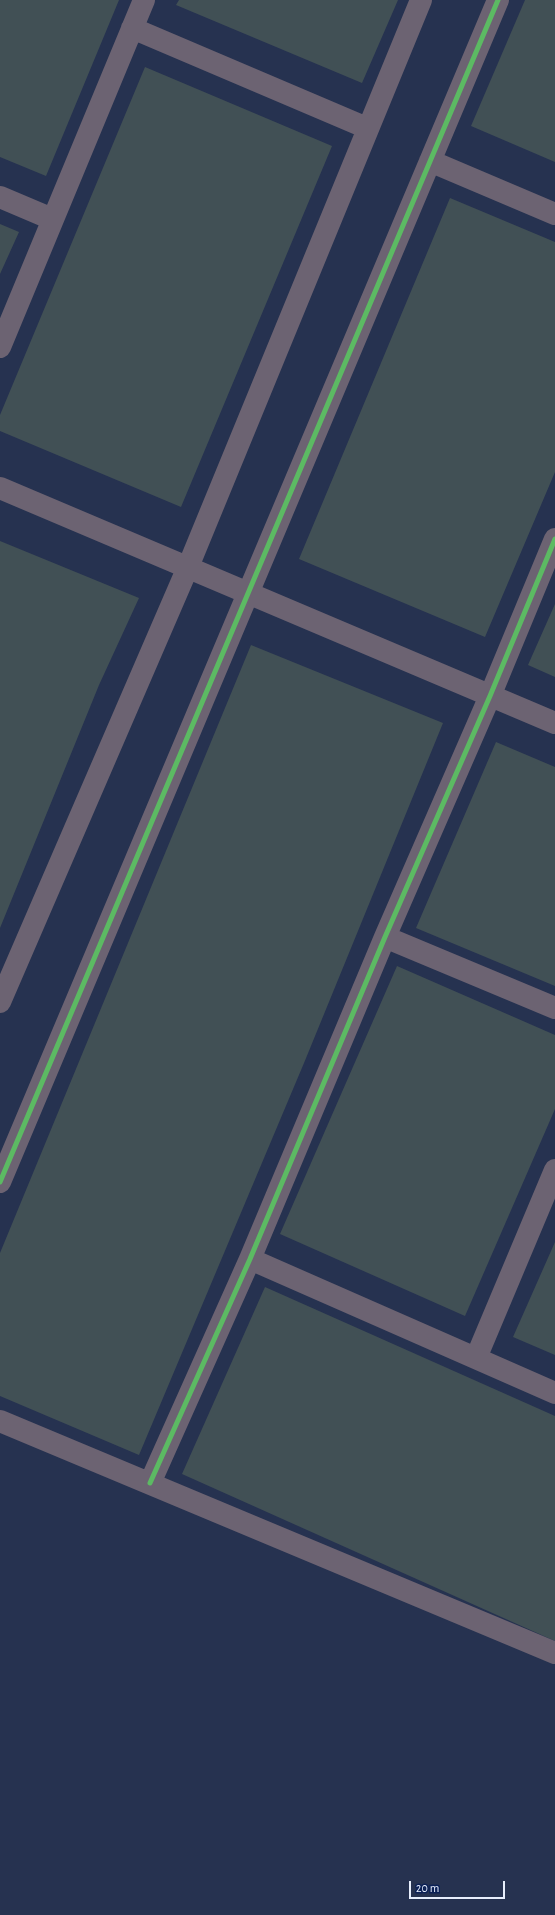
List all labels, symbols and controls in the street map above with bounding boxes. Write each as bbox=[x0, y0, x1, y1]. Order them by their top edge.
scale bar bbox=[411, 1873, 507, 1899]
text: 20 m bbox=[416, 1882, 439, 1894]

